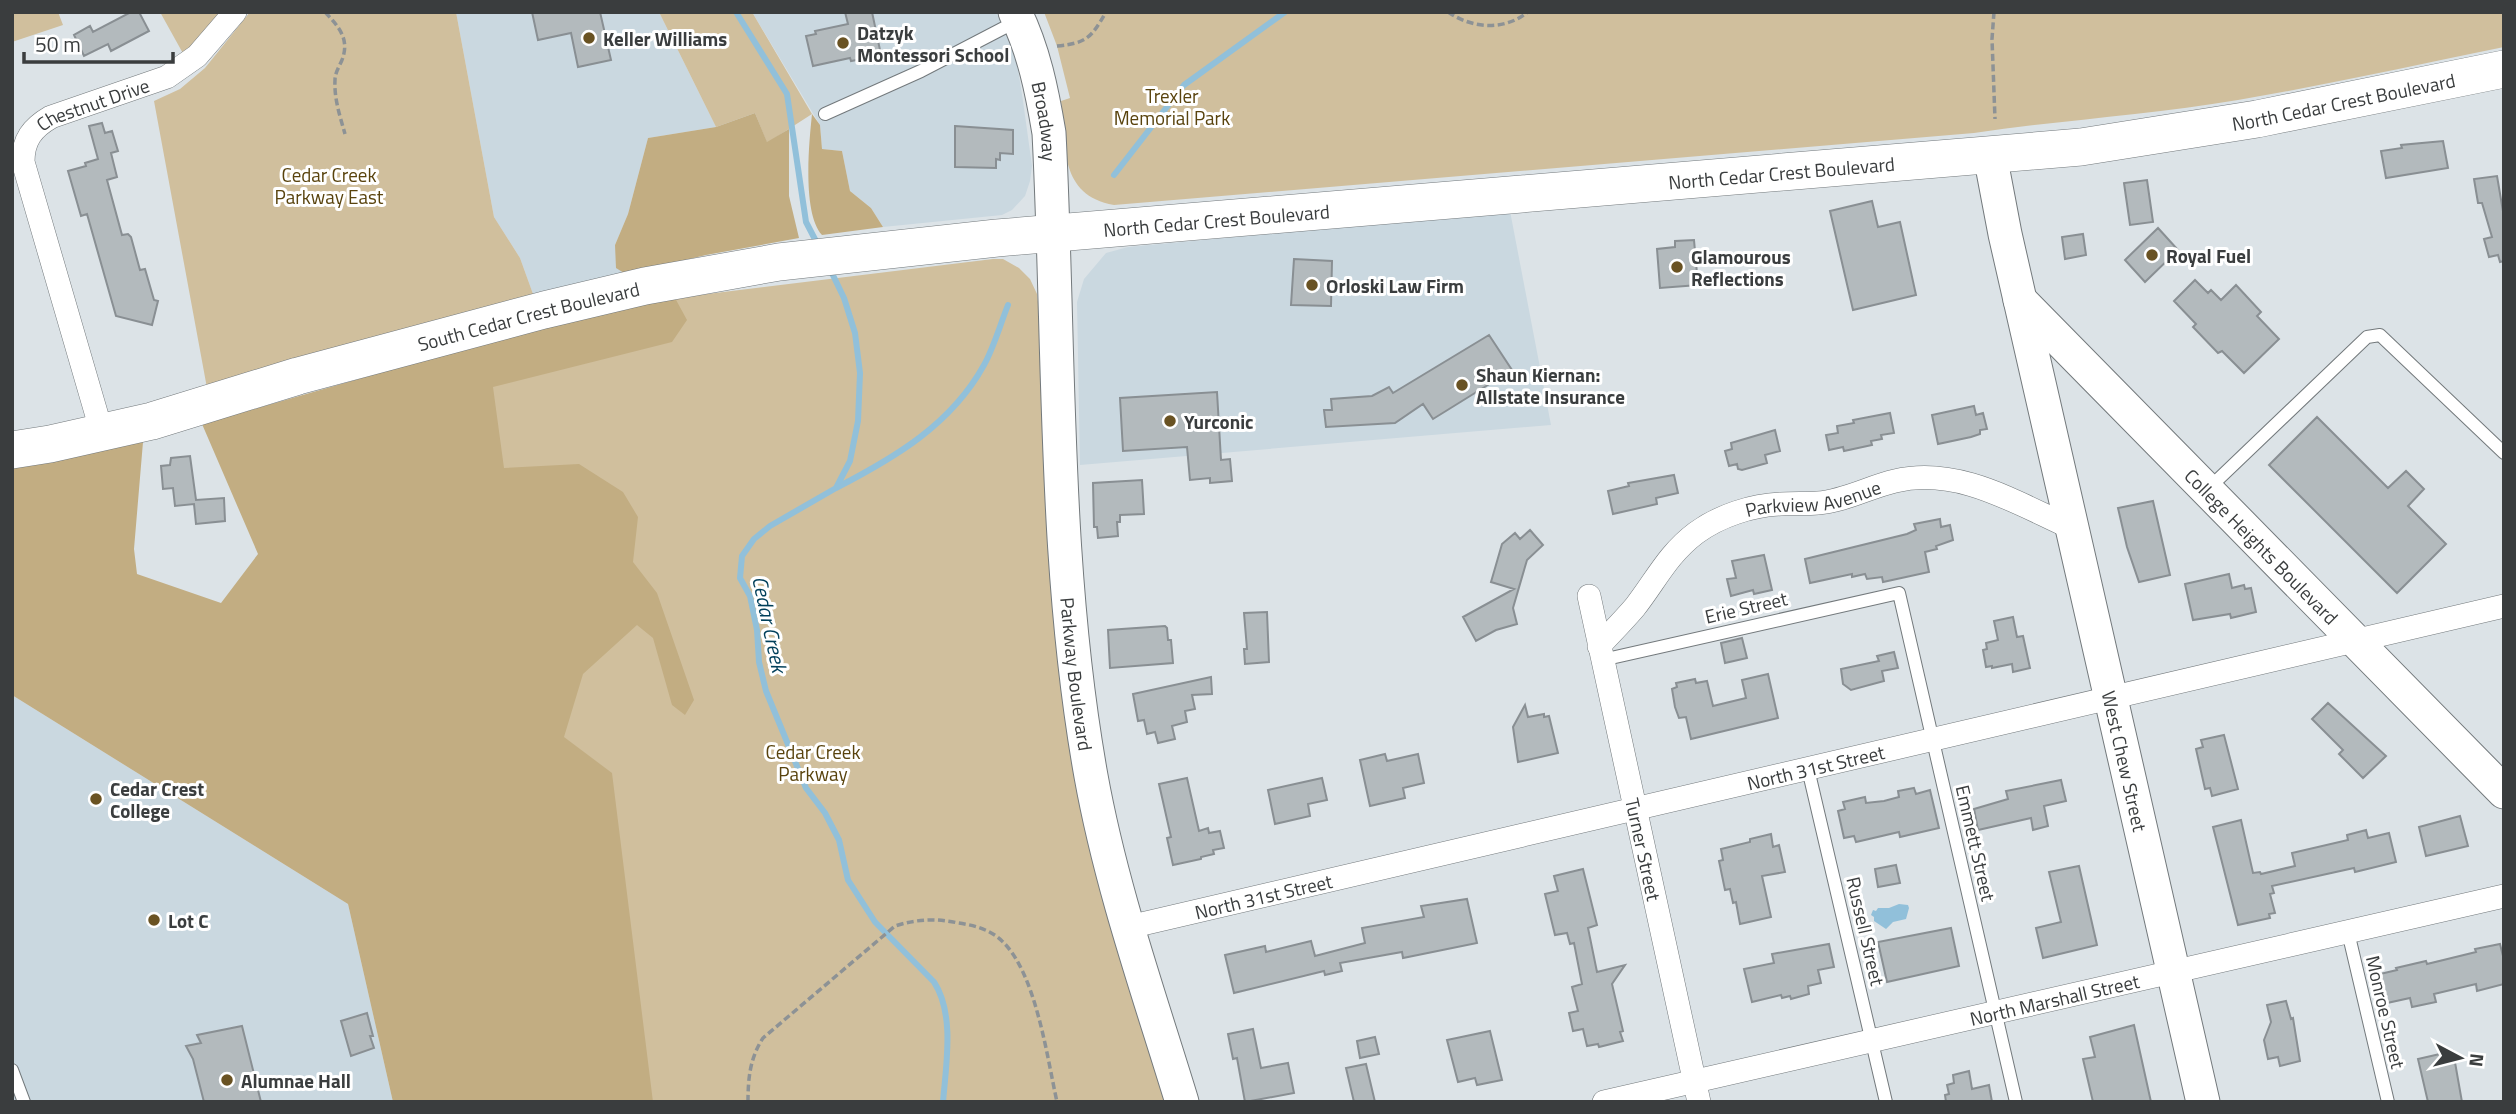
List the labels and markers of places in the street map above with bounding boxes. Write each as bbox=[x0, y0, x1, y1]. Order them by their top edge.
place label: Datzyk Montessori School bbox=[857, 18, 1009, 69]
place label: Keller Williams bbox=[603, 24, 727, 53]
marker: Keller Williams bbox=[581, 30, 597, 46]
marker: Datzyk Montessori School bbox=[835, 35, 851, 51]
place label: Royal Fuel bbox=[2166, 241, 2251, 270]
place label: Glamourous Reflections bbox=[1691, 242, 1791, 293]
marker: Royal Fuel bbox=[2144, 247, 2160, 263]
marker: Glamourous Reflections bbox=[1669, 259, 1685, 275]
place label: Orloski Law Firm bbox=[1326, 271, 1464, 300]
marker: Orloski Law Firm bbox=[1304, 277, 1320, 293]
place label: Shaun Kiernan: Allstate Insurance bbox=[1476, 360, 1625, 411]
marker: Shaun Kiernan: Allstate Insurance bbox=[1454, 377, 1470, 393]
place label: Yurconic bbox=[1184, 407, 1254, 436]
marker: Yurconic bbox=[1162, 413, 1178, 429]
place label: Cedar Crest College bbox=[110, 774, 204, 825]
marker: Cedar Crest College bbox=[88, 791, 104, 807]
place label: Lot C bbox=[168, 906, 209, 935]
marker: Lot C bbox=[146, 912, 162, 928]
place label: Alumnae Hall bbox=[241, 1066, 351, 1095]
marker: Alumnae Hall bbox=[219, 1072, 235, 1088]

